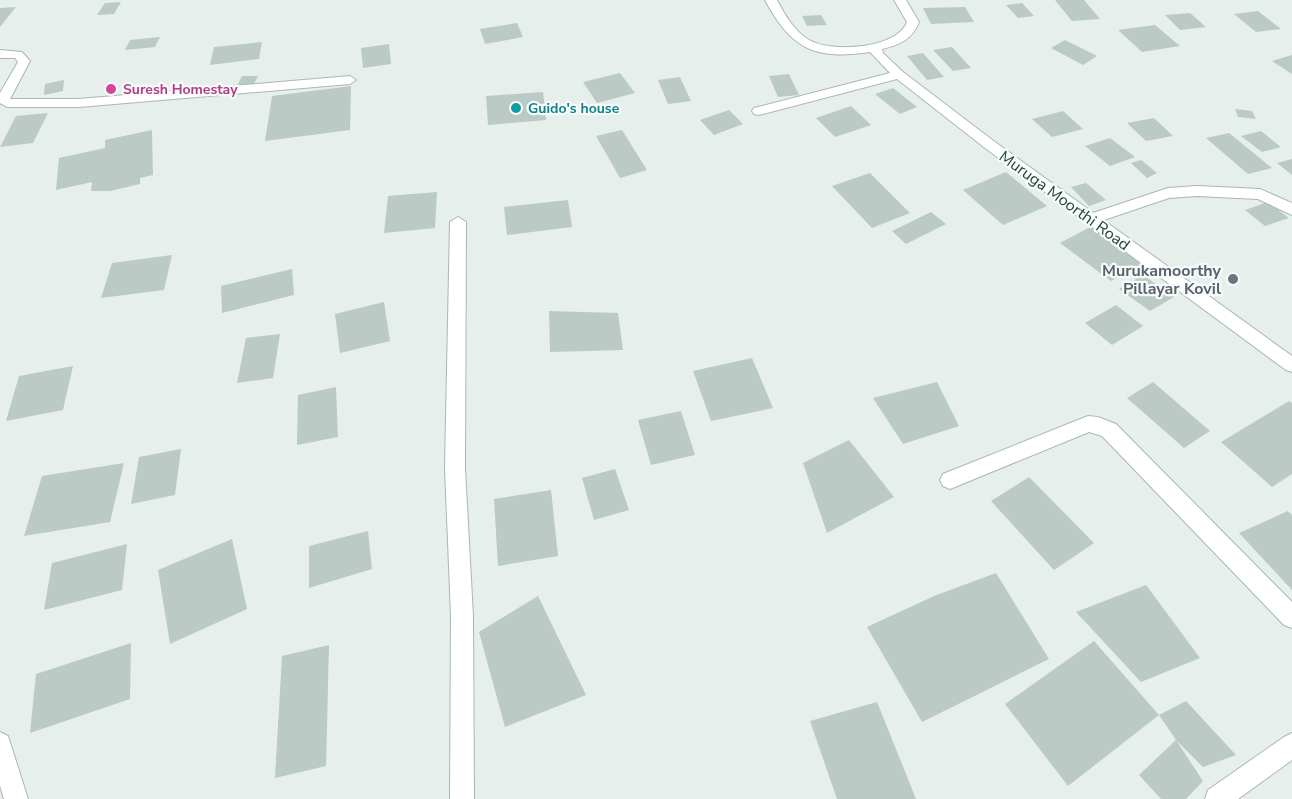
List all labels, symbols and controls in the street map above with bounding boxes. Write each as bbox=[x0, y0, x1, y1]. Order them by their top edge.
place label: Suresh Homestay bbox=[123, 80, 238, 99]
marker: Suresh Homestay bbox=[104, 82, 118, 96]
place label: Guido's house bbox=[528, 99, 620, 118]
marker: Guido's house bbox=[509, 101, 523, 115]
street label: Muruga Moorthi Road bbox=[995, 146, 1134, 256]
place label: Murukamoorthy Pillayar Kovil bbox=[1102, 260, 1222, 300]
marker: Murukamoorthy Pillayar Kovil bbox=[1226, 272, 1240, 286]

